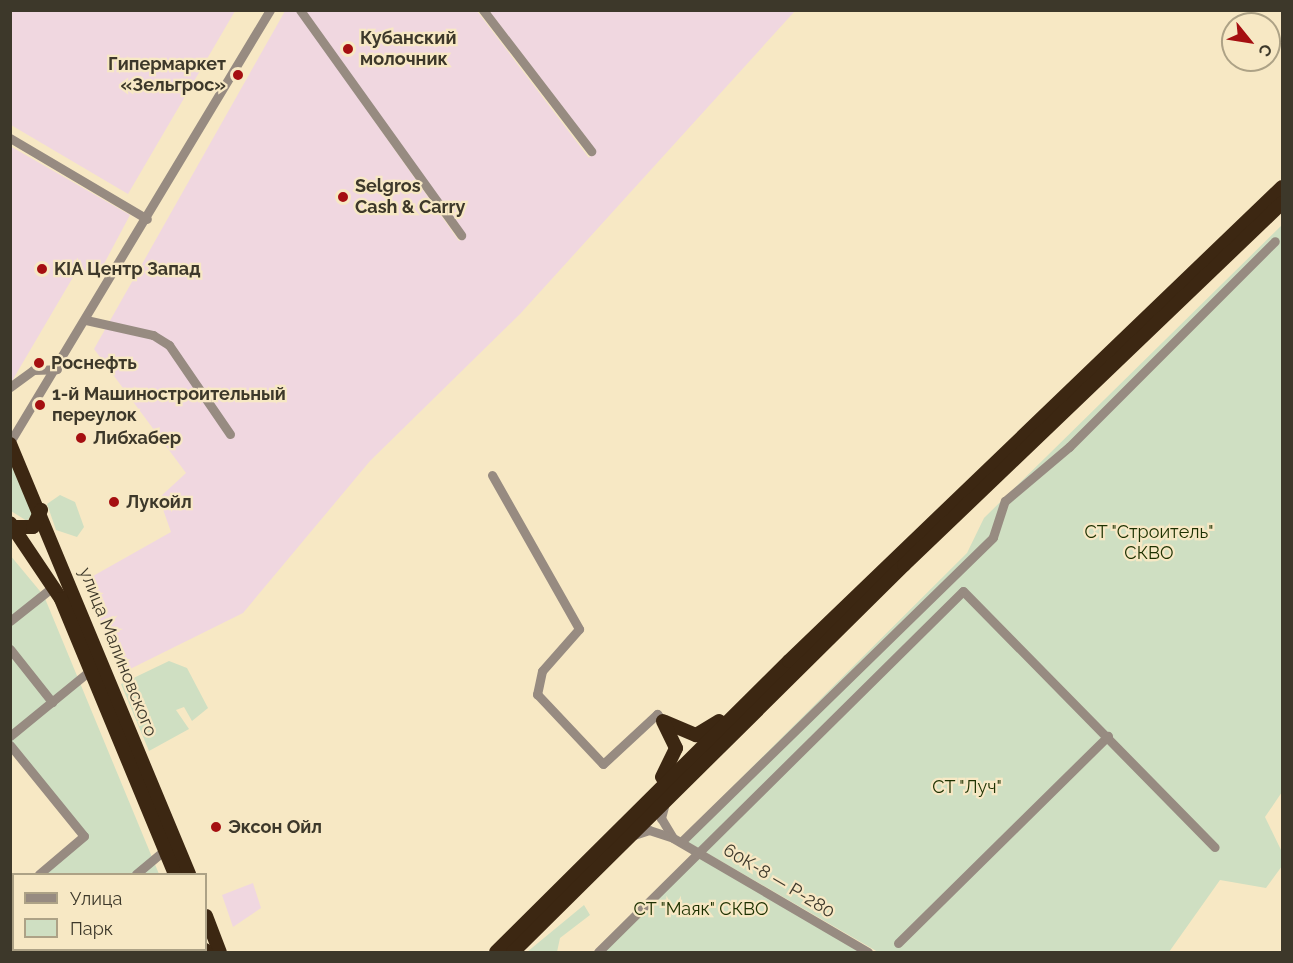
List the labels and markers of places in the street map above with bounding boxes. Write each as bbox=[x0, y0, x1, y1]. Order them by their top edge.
place label: Кубанский молочник bbox=[360, 28, 456, 70]
marker: Кубанский молочник bbox=[341, 42, 355, 56]
place label: Гипермаркет «Зельгрос» bbox=[108, 54, 226, 97]
marker: Гипермаркет «Зельгрос» bbox=[231, 68, 245, 82]
place label: Selgros Cash & Carry bbox=[355, 176, 465, 219]
marker: Selgros Cash & Carry bbox=[336, 190, 350, 204]
place label: KIA Центр Запад bbox=[54, 258, 201, 280]
marker: KIA Центр Запад bbox=[35, 262, 49, 276]
place label: Роснефть bbox=[51, 352, 137, 374]
marker: Роснефть bbox=[32, 356, 46, 370]
place label: 1-й Машиностроительный переулок bbox=[52, 384, 286, 426]
marker: 1-й Машиностроительный переулок bbox=[33, 398, 47, 412]
place label: Либхабер bbox=[93, 427, 181, 449]
marker: Либхабер bbox=[74, 431, 88, 445]
place label: Лукойл bbox=[126, 491, 192, 513]
marker: Лукойл bbox=[107, 495, 121, 509]
place label: Эксон Ойл bbox=[228, 816, 322, 838]
marker: Эксон Ойл bbox=[209, 820, 223, 834]

